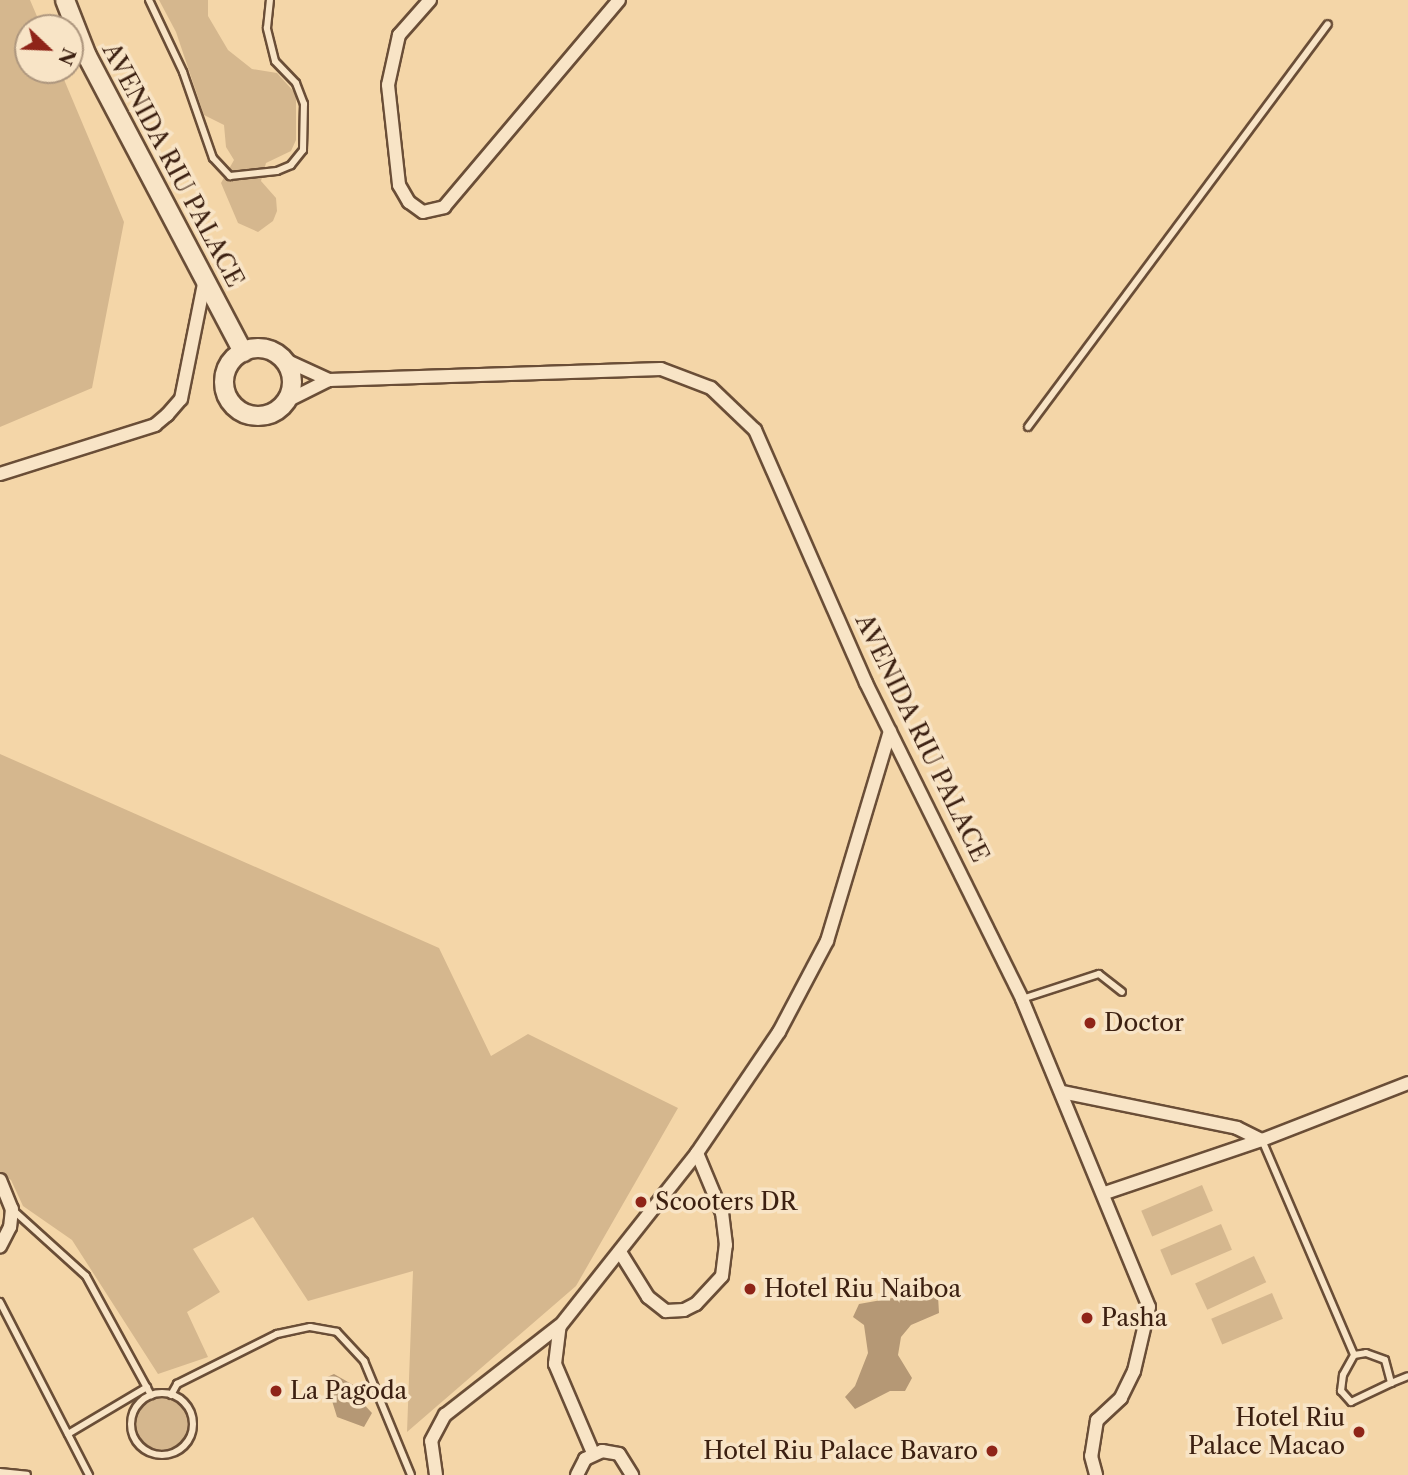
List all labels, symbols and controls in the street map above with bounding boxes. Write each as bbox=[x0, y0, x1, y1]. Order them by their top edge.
north arrow bbox=[14, 14, 84, 84]
street label: AVENIDA RIU PALACE bbox=[96, 38, 250, 292]
text: N bbox=[53, 45, 81, 69]
street label: AVENIDA RIU PALACE bbox=[849, 609, 995, 867]
place label: Doctor bbox=[1104, 1009, 1184, 1037]
marker: Doctor bbox=[1082, 1015, 1098, 1031]
place label: Scooters DR bbox=[655, 1188, 797, 1216]
marker: Scooters DR bbox=[633, 1194, 649, 1210]
place label: Hotel Riu Naiboa bbox=[764, 1275, 961, 1303]
marker: Hotel Riu Naiboa bbox=[742, 1281, 758, 1297]
place label: Pasha bbox=[1101, 1304, 1167, 1332]
marker: Pasha bbox=[1079, 1310, 1095, 1326]
place label: La Pagoda bbox=[290, 1377, 407, 1405]
marker: La Pagoda bbox=[268, 1383, 284, 1399]
place label: Hotel Riu Palace Macao bbox=[1188, 1404, 1345, 1460]
marker: Hotel Riu Palace Macao bbox=[1351, 1424, 1367, 1440]
place label: Hotel Riu Palace Bavaro bbox=[703, 1437, 978, 1465]
marker: Hotel Riu Palace Bavaro bbox=[984, 1443, 1000, 1459]

